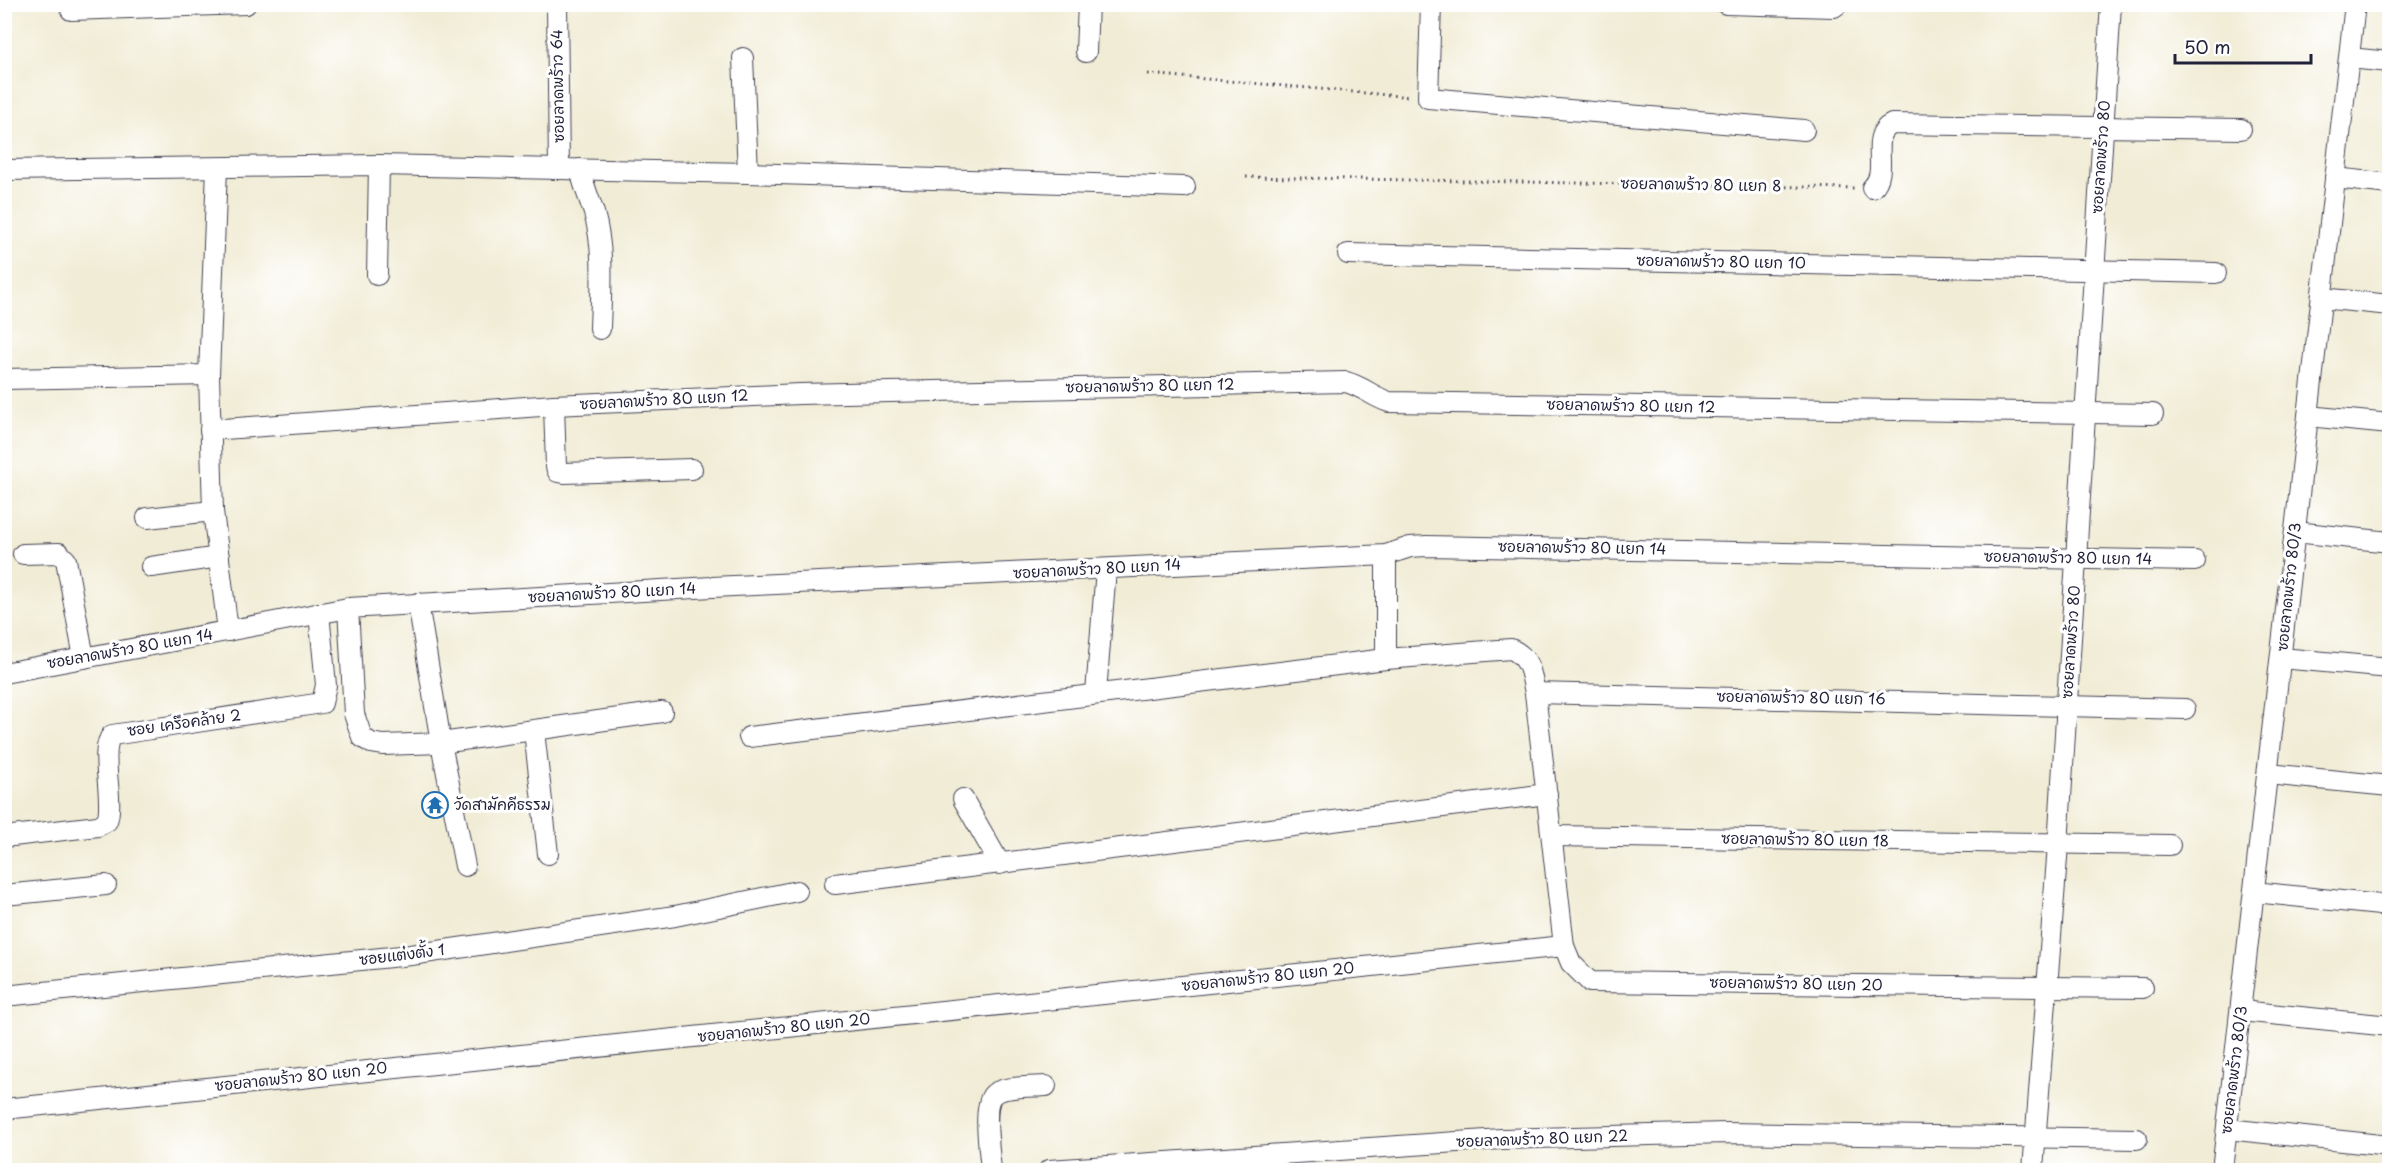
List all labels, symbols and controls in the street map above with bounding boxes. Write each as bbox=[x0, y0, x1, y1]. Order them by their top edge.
scale bar bbox=[2175, 27, 2312, 65]
street label: ซอยลาดพร้าว 64 bbox=[544, 29, 569, 143]
text: 50 m bbox=[2184, 33, 2231, 60]
street label: ซอยลาดพร้าว 80 bbox=[2084, 99, 2115, 214]
street label: ซอยลาดพร้าว 80 แยก 8 bbox=[1620, 171, 1782, 196]
street label: ซอยลาดพร้าว 80 แยก 10 bbox=[1636, 248, 1806, 273]
street label: ซอยลาดพร้าว 80 แยก 12 bbox=[1065, 372, 1235, 397]
street label: ซอยลาดพร้าว 80 แยก 12 bbox=[579, 383, 749, 414]
street label: ซอยลาดพร้าว 80 แยก 12 bbox=[1546, 392, 1716, 417]
street label: ซอยลาดพร้าว 80/3 bbox=[2269, 521, 2306, 652]
street label: ซอยลาดพร้าว 80 แยก 14 bbox=[1498, 534, 1667, 559]
street label: ซอยลาดพร้าว 80 แยก 14 bbox=[1984, 544, 2153, 569]
street label: ซอยลาดพร้าว 80 แยก 14 bbox=[1012, 552, 1182, 583]
street label: ซอยลาดพร้าว 80 แยก 14 bbox=[527, 576, 697, 607]
street label: ซอยลาดพร้าว 80 bbox=[2054, 584, 2085, 699]
street label: ซอยลาดพร้าว 80 แยก 14 bbox=[45, 622, 215, 673]
street label: ซอยลาดพร้าว 80 แยก 16 bbox=[1716, 684, 1886, 709]
street label: ซอย เครือคล้าย 2 bbox=[125, 702, 242, 741]
temple icon: วัดสามัคคีธรรม bbox=[420, 790, 450, 820]
place label: วัดสามัคคีธรรม bbox=[454, 792, 551, 815]
street label: ซอยลาดพร้าว 80 แยก 18 bbox=[1721, 826, 1889, 851]
street label: ซอยแต่งตั้ง 1 bbox=[357, 936, 446, 970]
street label: ซอยลาดพร้าว 80 แยก 20 bbox=[1180, 955, 1355, 996]
street label: ซอยลาดพร้าว 80 แยก 20 bbox=[1709, 969, 1883, 996]
street label: ซอยลาดพร้าว 80/3 bbox=[2213, 1004, 2252, 1135]
street label: ซอยลาดพร้าว 80 แยก 20 bbox=[696, 1006, 871, 1047]
street label: ซอยลาดพร้าว 80 แยก 20 bbox=[213, 1055, 388, 1096]
street label: ซอยลาดพร้าว 80 แยก 22 bbox=[1456, 1123, 1628, 1152]

